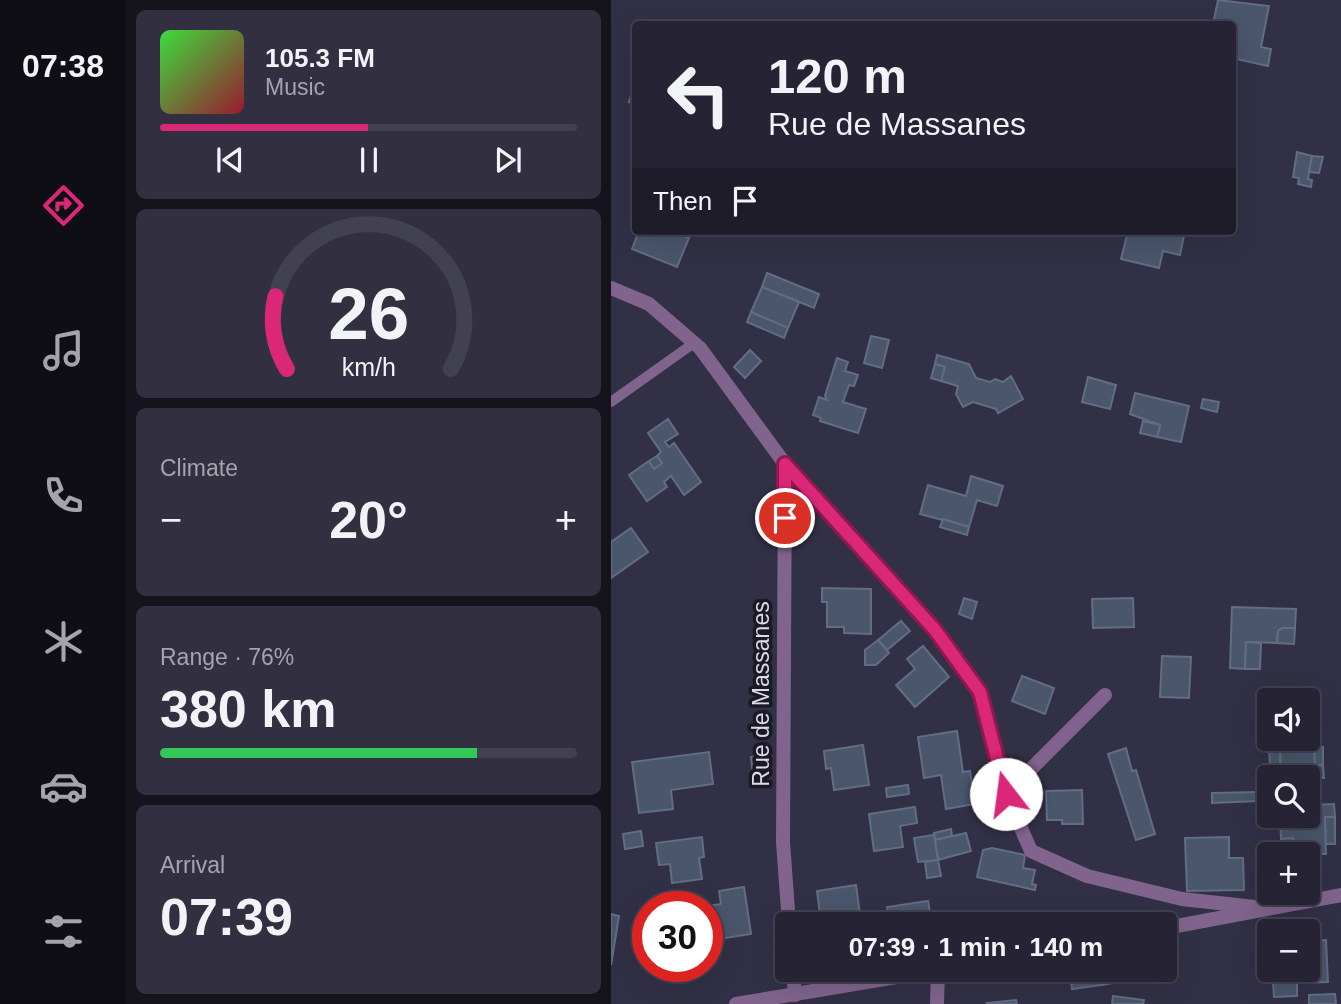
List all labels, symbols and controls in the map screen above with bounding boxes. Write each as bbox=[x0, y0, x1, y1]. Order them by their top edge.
text: 105.3 FM bbox=[265, 43, 375, 73]
text: 07:38 bbox=[22, 48, 104, 84]
icon: left bbox=[653, 49, 744, 140]
text: 120 m bbox=[768, 49, 907, 103]
text: Music bbox=[265, 74, 325, 100]
text: Rue de Massanes bbox=[768, 106, 1026, 142]
icon: previous bbox=[211, 141, 249, 179]
icon: pause bbox=[350, 141, 388, 179]
icon: next bbox=[489, 141, 527, 179]
icon: directions bbox=[39, 181, 88, 230]
icon: arrive bbox=[726, 182, 764, 220]
text: Then bbox=[653, 186, 712, 216]
text: 26 bbox=[328, 274, 409, 355]
icon: music bbox=[39, 326, 88, 375]
text: km/h bbox=[341, 353, 396, 381]
text: Climate bbox=[160, 455, 238, 481]
icon: phone bbox=[39, 471, 88, 520]
pin bbox=[755, 488, 815, 548]
text: 20° bbox=[329, 491, 408, 549]
text: − bbox=[160, 499, 182, 541]
text: + bbox=[555, 499, 577, 541]
icon: arrive bbox=[766, 499, 804, 537]
street label: Rue de Massanes bbox=[748, 601, 774, 787]
icon: climate bbox=[39, 617, 88, 666]
text: Range · 76% bbox=[160, 644, 294, 670]
text: 380 km bbox=[160, 680, 336, 738]
map controls bbox=[1257, 688, 1320, 982]
button: sound bbox=[1257, 688, 1320, 751]
position arrow bbox=[969, 757, 1043, 831]
icon: car bbox=[39, 762, 88, 811]
button: search bbox=[1257, 765, 1320, 828]
button: + bbox=[1257, 842, 1320, 905]
text: Arrival bbox=[160, 852, 225, 878]
text: 07:39 bbox=[160, 888, 293, 946]
speed limit sign: 30 bbox=[632, 891, 723, 982]
icon: filters bbox=[39, 907, 88, 956]
button: − bbox=[1257, 919, 1320, 982]
text: 07:39 · 1 min · 140 m bbox=[849, 932, 1103, 962]

